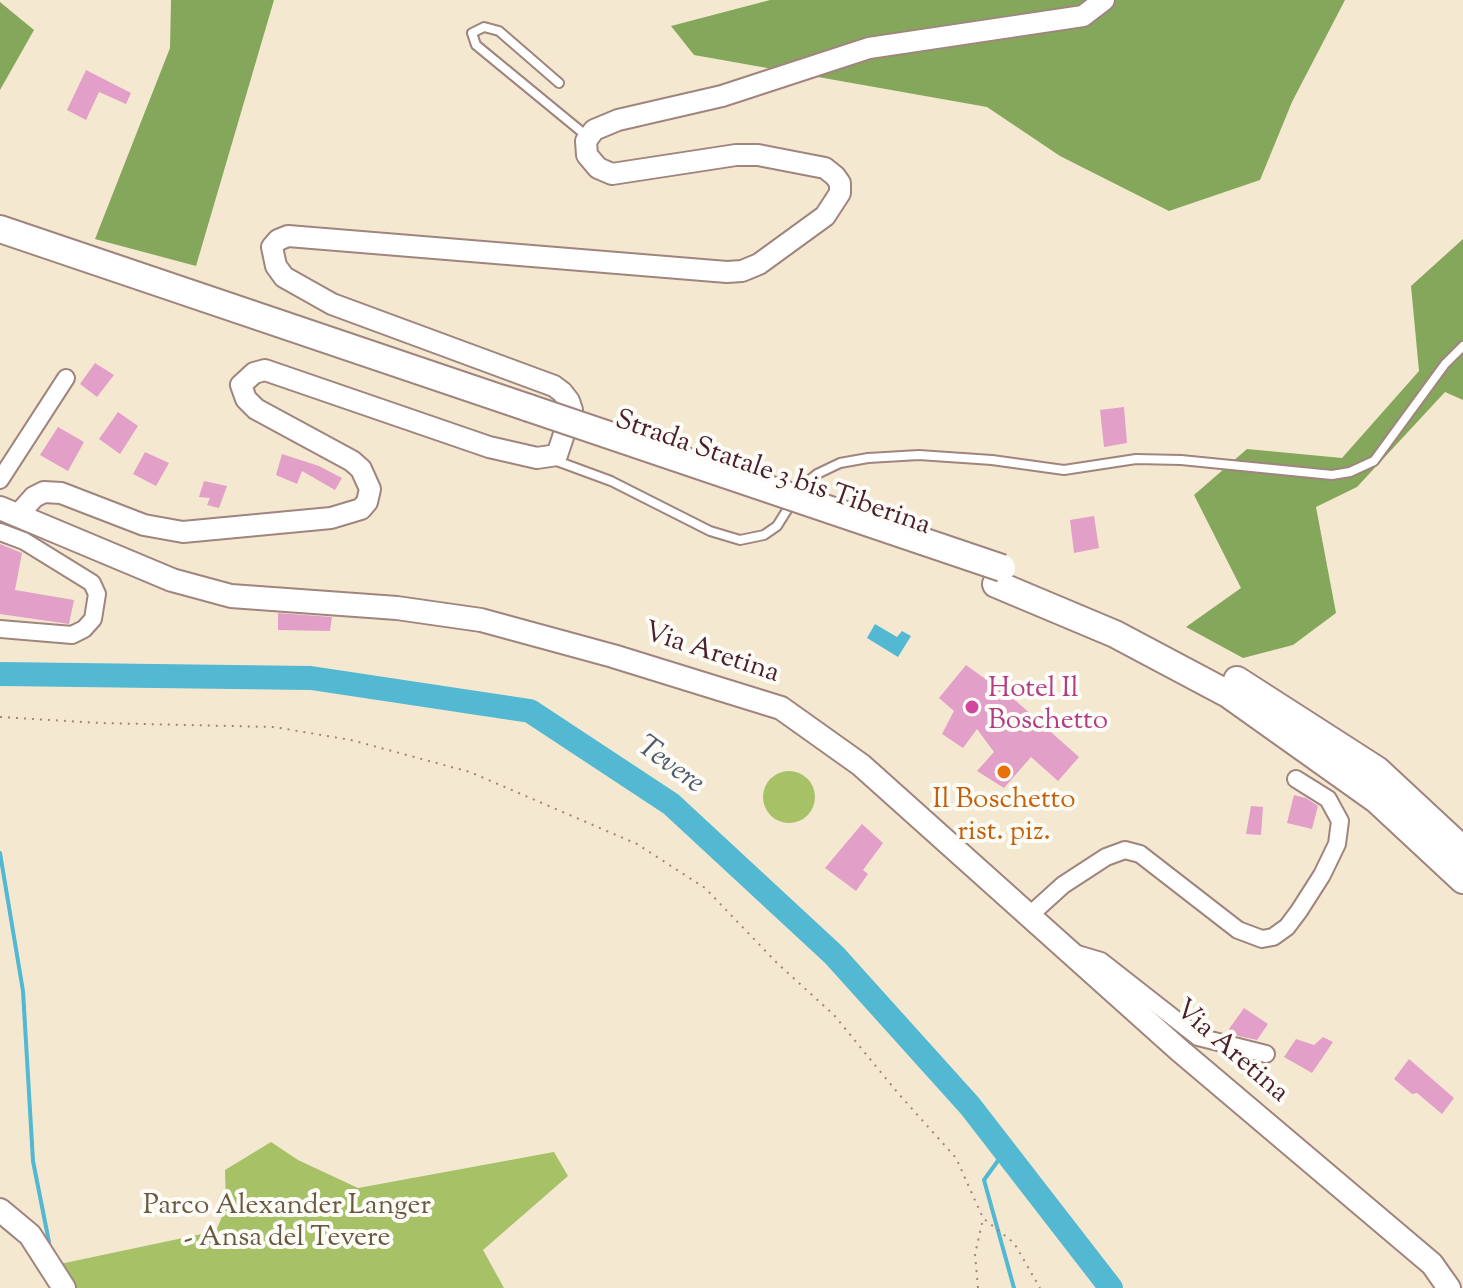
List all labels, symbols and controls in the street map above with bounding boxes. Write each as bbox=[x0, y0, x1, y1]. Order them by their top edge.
street label: Strada Statale 3 bis Tiberina bbox=[610, 405, 934, 545]
street label: Via Aretina bbox=[639, 617, 783, 693]
place label: Hotel Il Boschetto bbox=[988, 674, 1108, 740]
marker: Hotel Il Boschetto bbox=[963, 698, 981, 716]
water label: Tevere bbox=[628, 730, 710, 804]
marker: Il Boschetto rist. piz. bbox=[995, 763, 1013, 781]
place label: Il Boschetto rist. piz. bbox=[933, 785, 1075, 851]
street label: Via Aretina bbox=[1166, 994, 1294, 1112]
park label: Parco Alexander Langer - Ansa del Tevere bbox=[143, 1191, 431, 1257]

